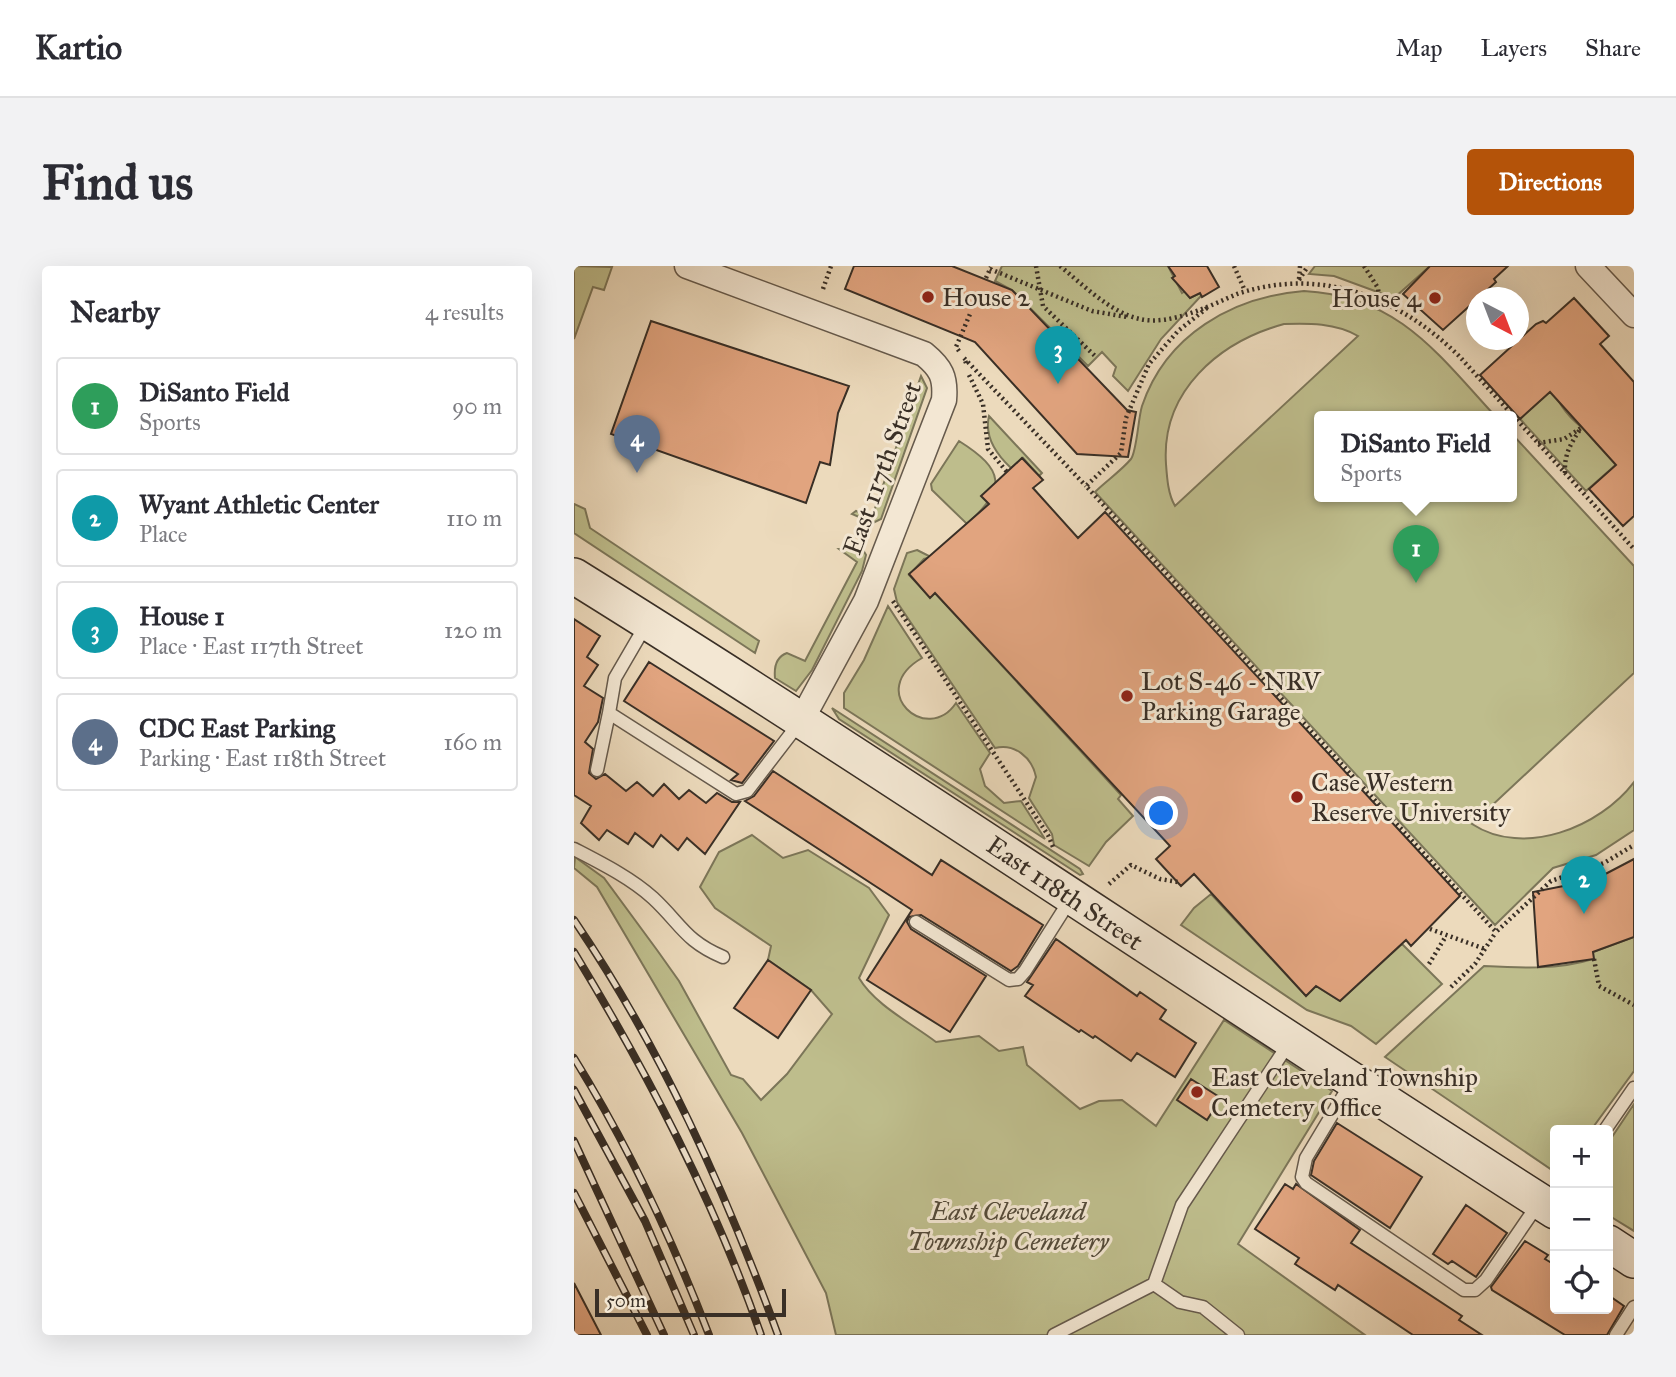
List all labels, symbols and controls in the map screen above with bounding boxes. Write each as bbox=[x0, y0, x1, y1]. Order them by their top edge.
text: Kartio bbox=[35, 28, 122, 68]
text: Map bbox=[1396, 33, 1443, 63]
text: Layers bbox=[1481, 33, 1547, 63]
text: Share bbox=[1585, 33, 1641, 63]
button: Directions bbox=[1467, 149, 1634, 215]
text: Find us bbox=[42, 153, 193, 212]
place label: House 2 bbox=[942, 281, 1030, 313]
place label: House 4 bbox=[1331, 282, 1422, 314]
north arrow bbox=[1466, 287, 1529, 350]
marker: House 2 bbox=[920, 289, 936, 305]
marker: House 4 bbox=[1427, 290, 1443, 306]
text: Nearby bbox=[70, 294, 160, 330]
text: 4 results bbox=[425, 298, 504, 326]
pin: 3 bbox=[1035, 326, 1081, 384]
text: DiSanto Field bbox=[139, 376, 290, 408]
street label: East 117th Street bbox=[836, 377, 928, 559]
text: 1 bbox=[90, 392, 100, 420]
text: 90 m bbox=[452, 392, 502, 420]
text: Sports bbox=[139, 408, 201, 436]
popup bbox=[1314, 411, 1517, 502]
pin: 4 bbox=[614, 415, 660, 473]
text: DiSanto Field bbox=[1340, 427, 1491, 459]
text: Sports bbox=[1340, 459, 1402, 487]
text: Wyant Athletic Center bbox=[139, 488, 379, 520]
text: 2 bbox=[89, 504, 101, 532]
text: 110 m bbox=[446, 504, 502, 532]
text: Place bbox=[139, 520, 187, 548]
pin: 1 bbox=[1393, 525, 1439, 583]
text: House 1 bbox=[139, 600, 225, 632]
text: 3 bbox=[90, 616, 100, 644]
text: 120 m bbox=[444, 616, 502, 644]
text: Place · East 117th Street bbox=[139, 632, 363, 660]
place label: Lot S-46 - NRV Parking Garage bbox=[1141, 665, 1322, 727]
marker: Lot S-46 - NRV Parking Garage bbox=[1119, 688, 1135, 704]
text: CDC East Parking bbox=[139, 712, 335, 744]
text: 4 bbox=[89, 728, 101, 756]
text: 160 m bbox=[444, 728, 502, 756]
text: Parking · East 118th Street bbox=[139, 744, 386, 772]
place label: Case Western Reserve University bbox=[1311, 766, 1511, 828]
marker: Case Western Reserve University bbox=[1289, 789, 1305, 805]
your location bbox=[1144, 796, 1178, 830]
street label: East 118th Street bbox=[981, 829, 1149, 957]
pin: 2 bbox=[1561, 856, 1607, 914]
place label: East Cleveland Township Cemetery Office bbox=[1211, 1061, 1478, 1123]
marker: East Cleveland Township Cemetery Office bbox=[1189, 1084, 1205, 1100]
map controls bbox=[1550, 1125, 1613, 1314]
button: + bbox=[1550, 1125, 1613, 1188]
button: − bbox=[1550, 1188, 1613, 1251]
park label: East Cleveland Township Cemetery bbox=[907, 1195, 1110, 1258]
button: locate bbox=[1550, 1251, 1613, 1314]
scale bar bbox=[595, 1286, 786, 1318]
text: 50 m bbox=[606, 1289, 646, 1312]

